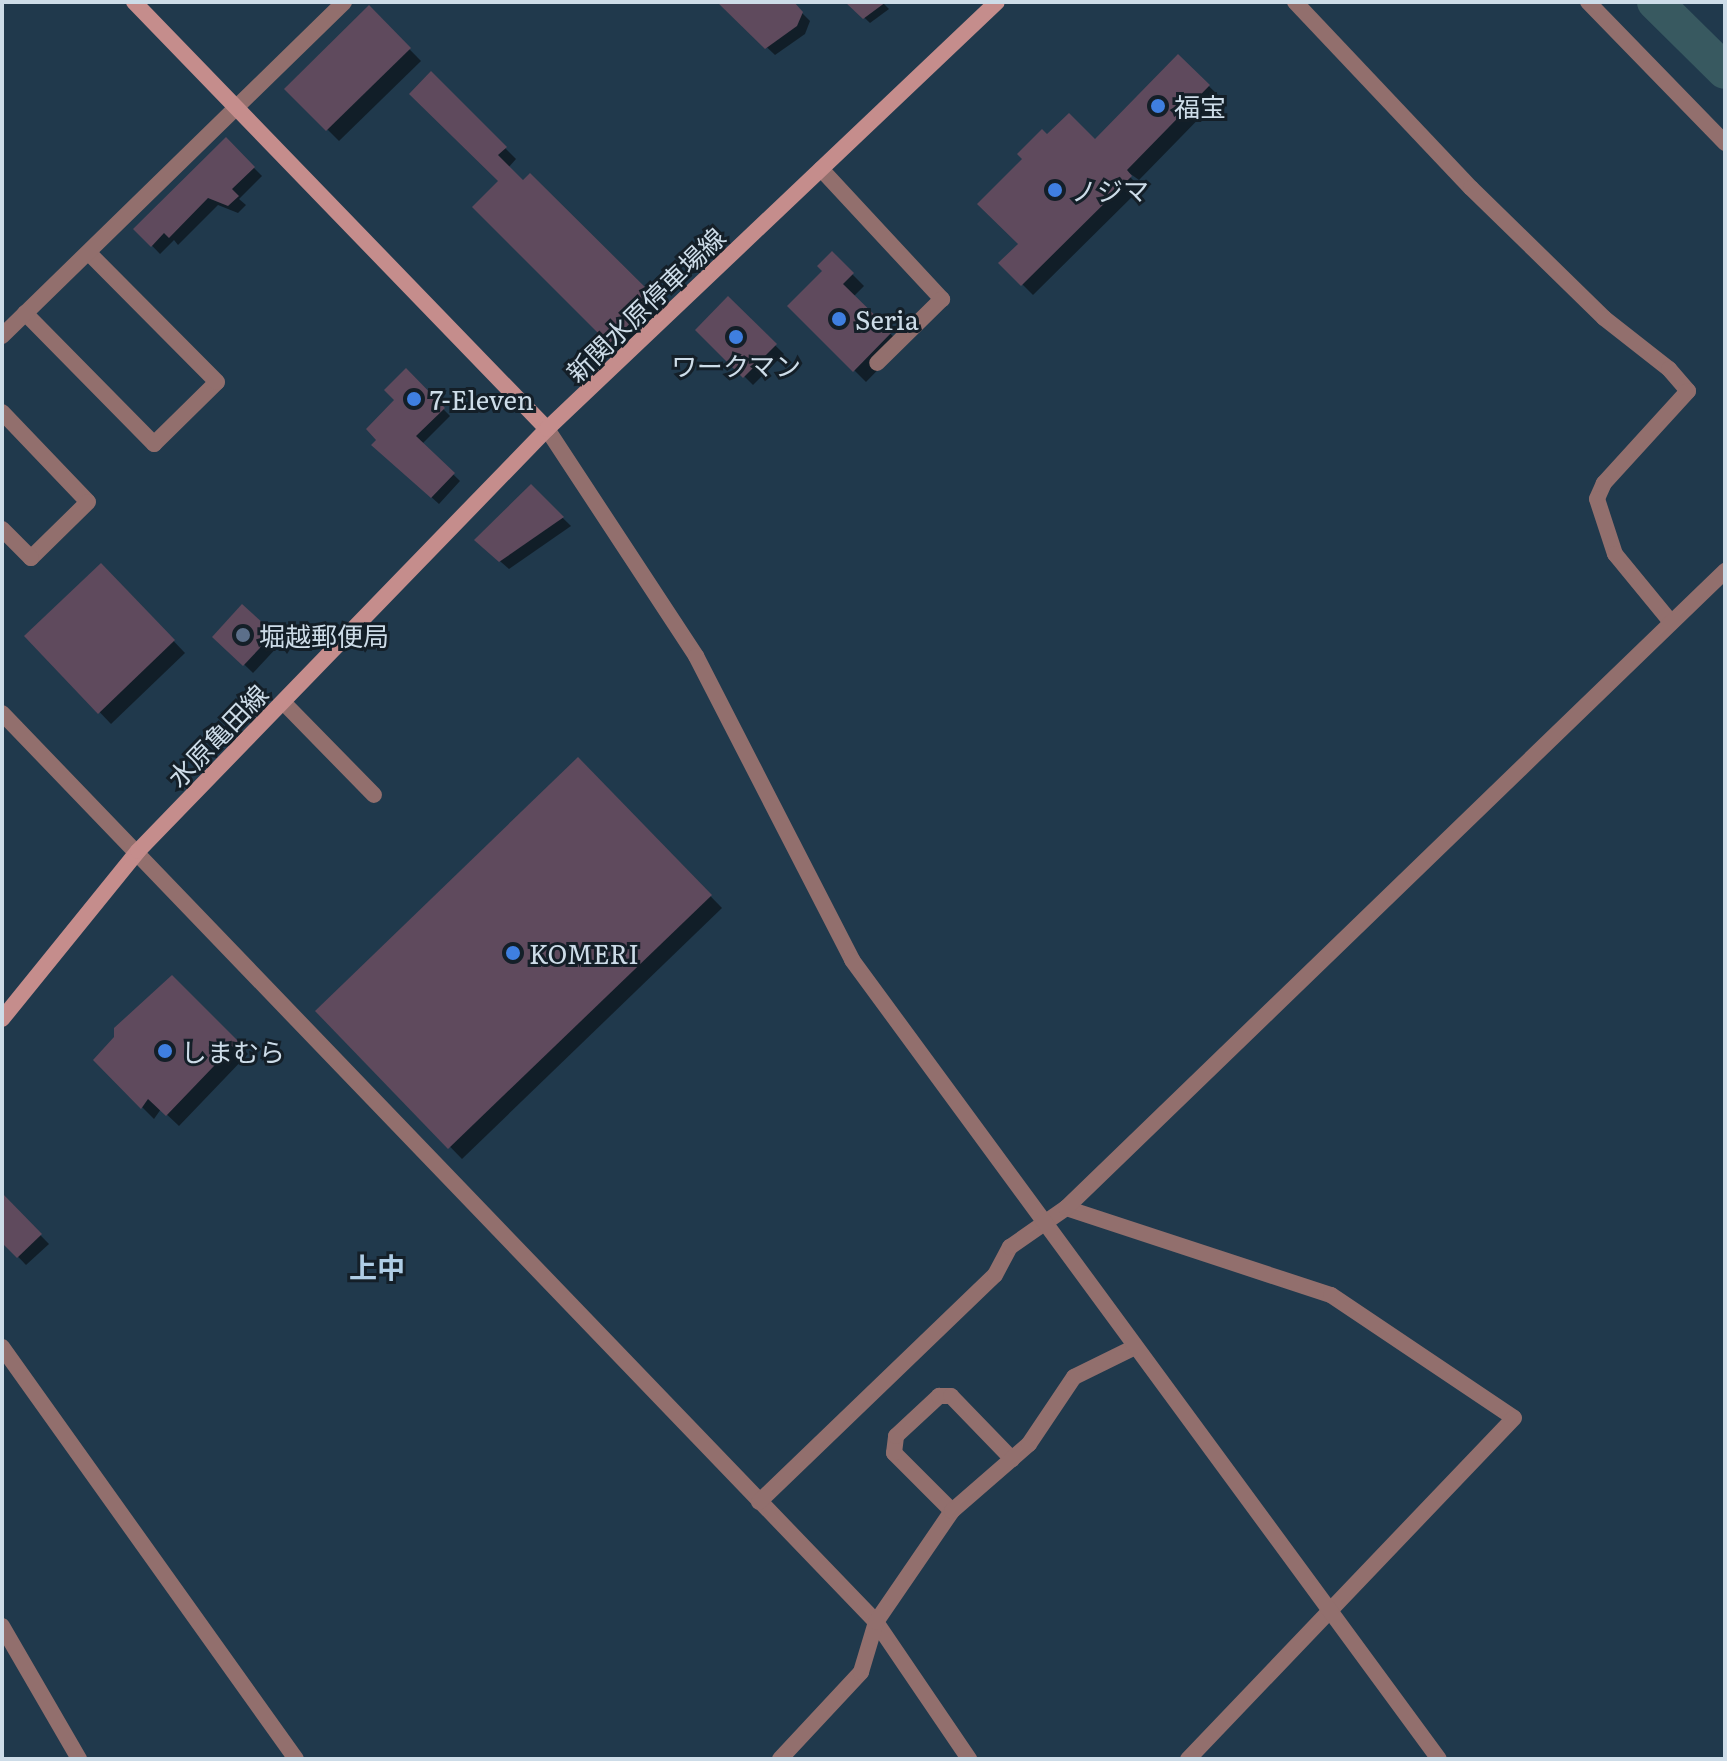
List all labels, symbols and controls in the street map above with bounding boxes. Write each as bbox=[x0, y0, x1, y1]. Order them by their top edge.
place label: 福宝 bbox=[1174, 90, 1226, 122]
marker: 福宝 bbox=[1149, 97, 1167, 115]
place label: ノジマ bbox=[1071, 174, 1149, 206]
marker: ノジマ bbox=[1046, 181, 1064, 199]
street label: 新関水原停車場線 bbox=[559, 221, 731, 387]
place label: Seria bbox=[855, 303, 919, 335]
marker: Seria bbox=[830, 310, 848, 328]
marker: ワークマン bbox=[727, 328, 745, 346]
place label: ワークマン bbox=[671, 349, 801, 381]
place label: 7-Eleven bbox=[430, 383, 534, 415]
marker: 7-Eleven bbox=[405, 390, 423, 408]
place label: 堀越郵便局 bbox=[259, 619, 389, 651]
marker: 堀越郵便局 bbox=[234, 626, 252, 644]
street label: 水原亀田線 bbox=[161, 677, 273, 793]
place label: KOMERI bbox=[529, 937, 639, 969]
marker: KOMERI bbox=[504, 944, 522, 962]
place label: しまむら bbox=[181, 1035, 285, 1067]
marker: しまむら bbox=[156, 1042, 174, 1060]
district label: 上中 bbox=[349, 1249, 405, 1283]

